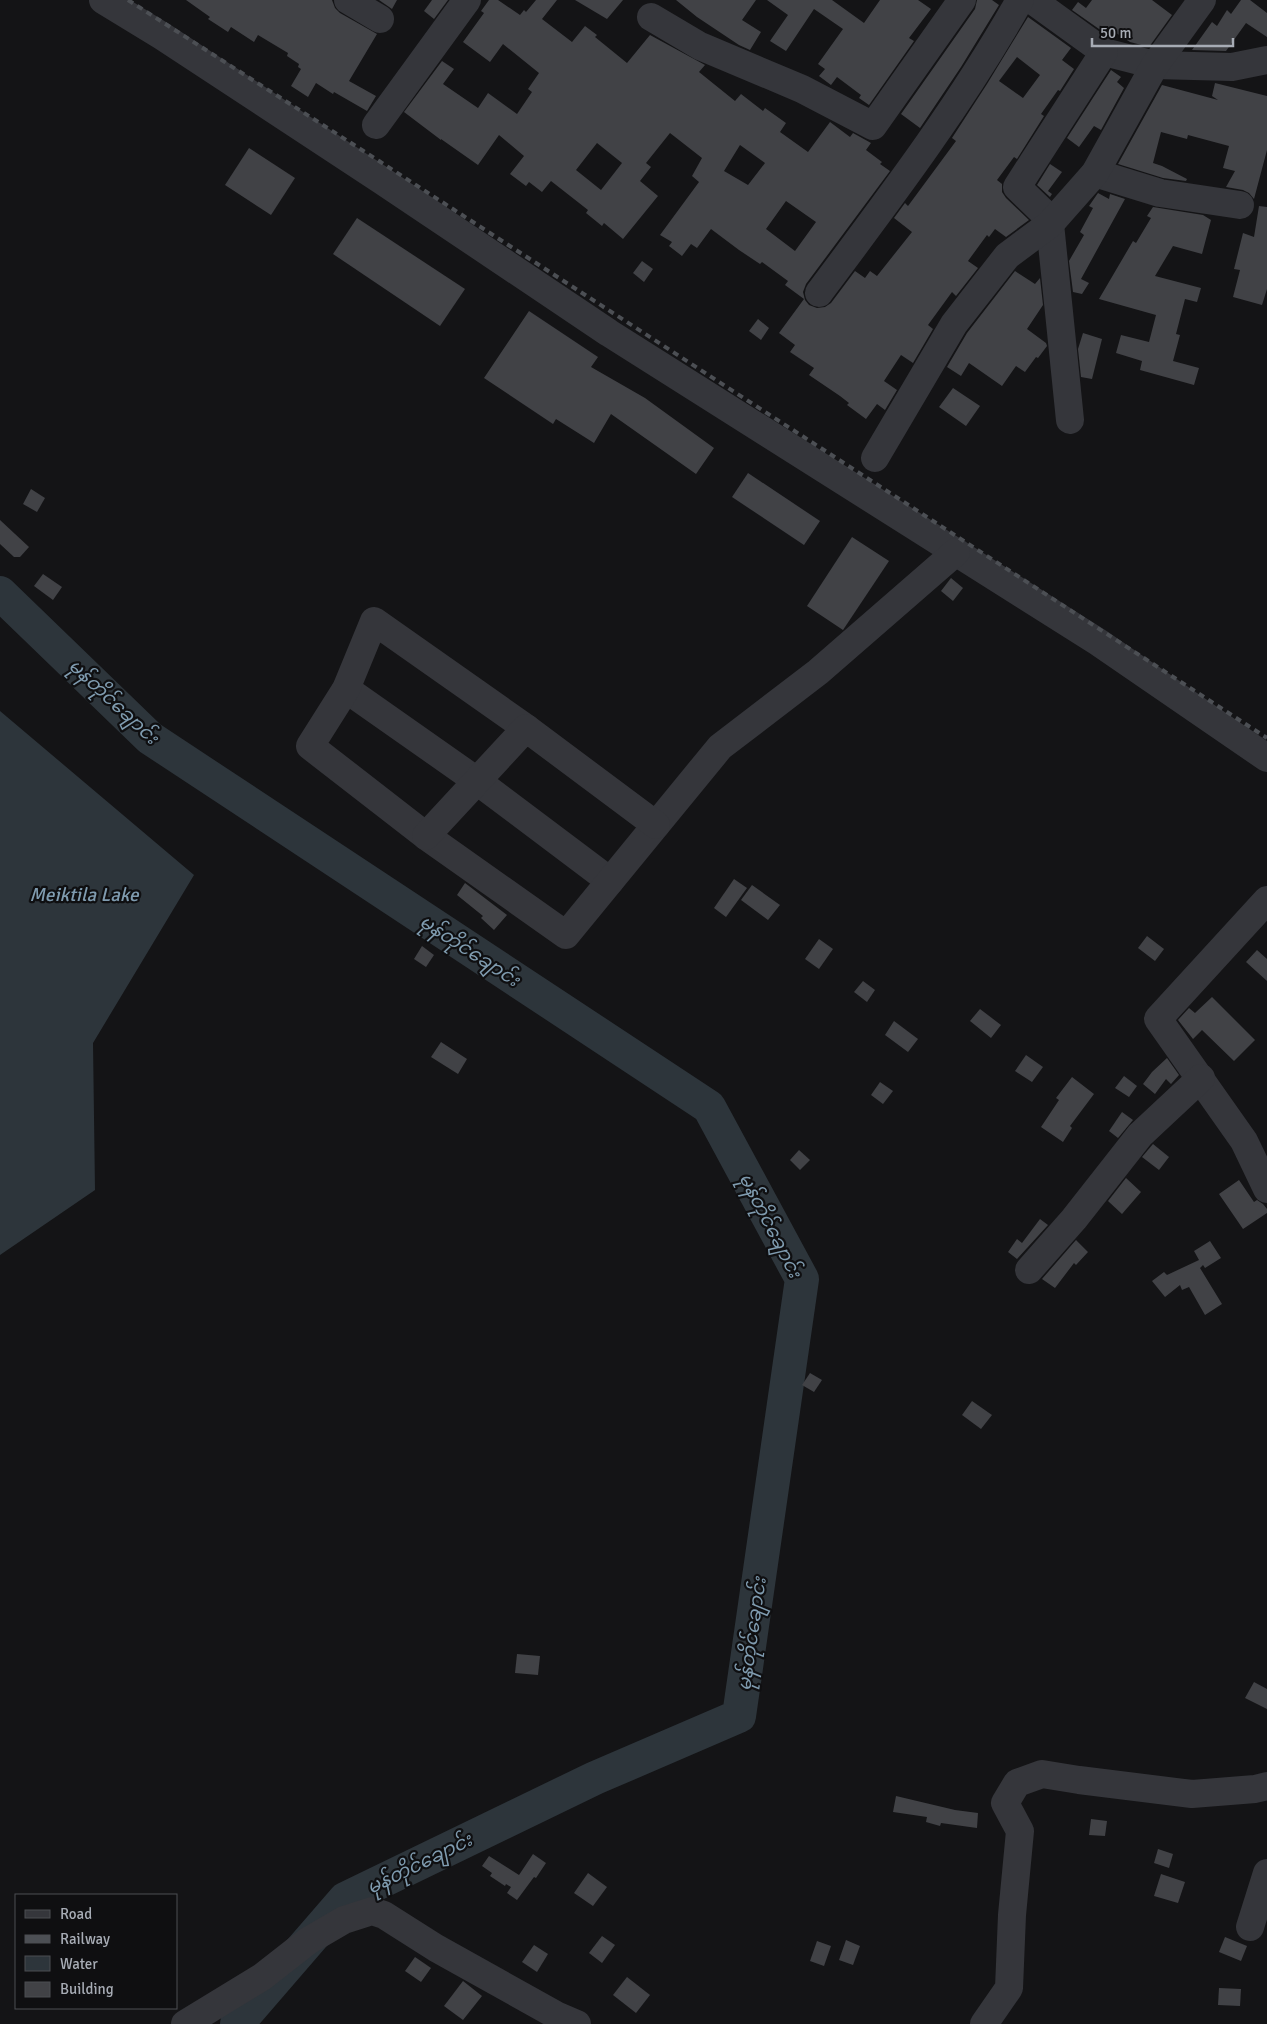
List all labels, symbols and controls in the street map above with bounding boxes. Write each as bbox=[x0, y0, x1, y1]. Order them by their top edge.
scale bar bbox=[1092, 15, 1233, 47]
text: 50 m bbox=[1100, 24, 1131, 42]
water label: မုန်တိုင်ချောင်း bbox=[61, 652, 166, 753]
water label: Meiktila Lake bbox=[30, 883, 140, 907]
water label: မုန်တိုင်ချောင်း bbox=[413, 908, 526, 995]
water label: မုန်တိုင်ချောင်း bbox=[731, 1168, 809, 1285]
water label: မုန်တိုင်ချောင်း bbox=[730, 1574, 775, 1693]
water label: မုန်တိုင်ချောင်း bbox=[362, 1826, 479, 1902]
legend bbox=[15, 1894, 178, 2009]
text: Road bbox=[60, 1905, 92, 1923]
text: Railway bbox=[60, 1930, 110, 1948]
text: Water bbox=[60, 1955, 98, 1973]
text: Building bbox=[60, 1980, 114, 1998]

